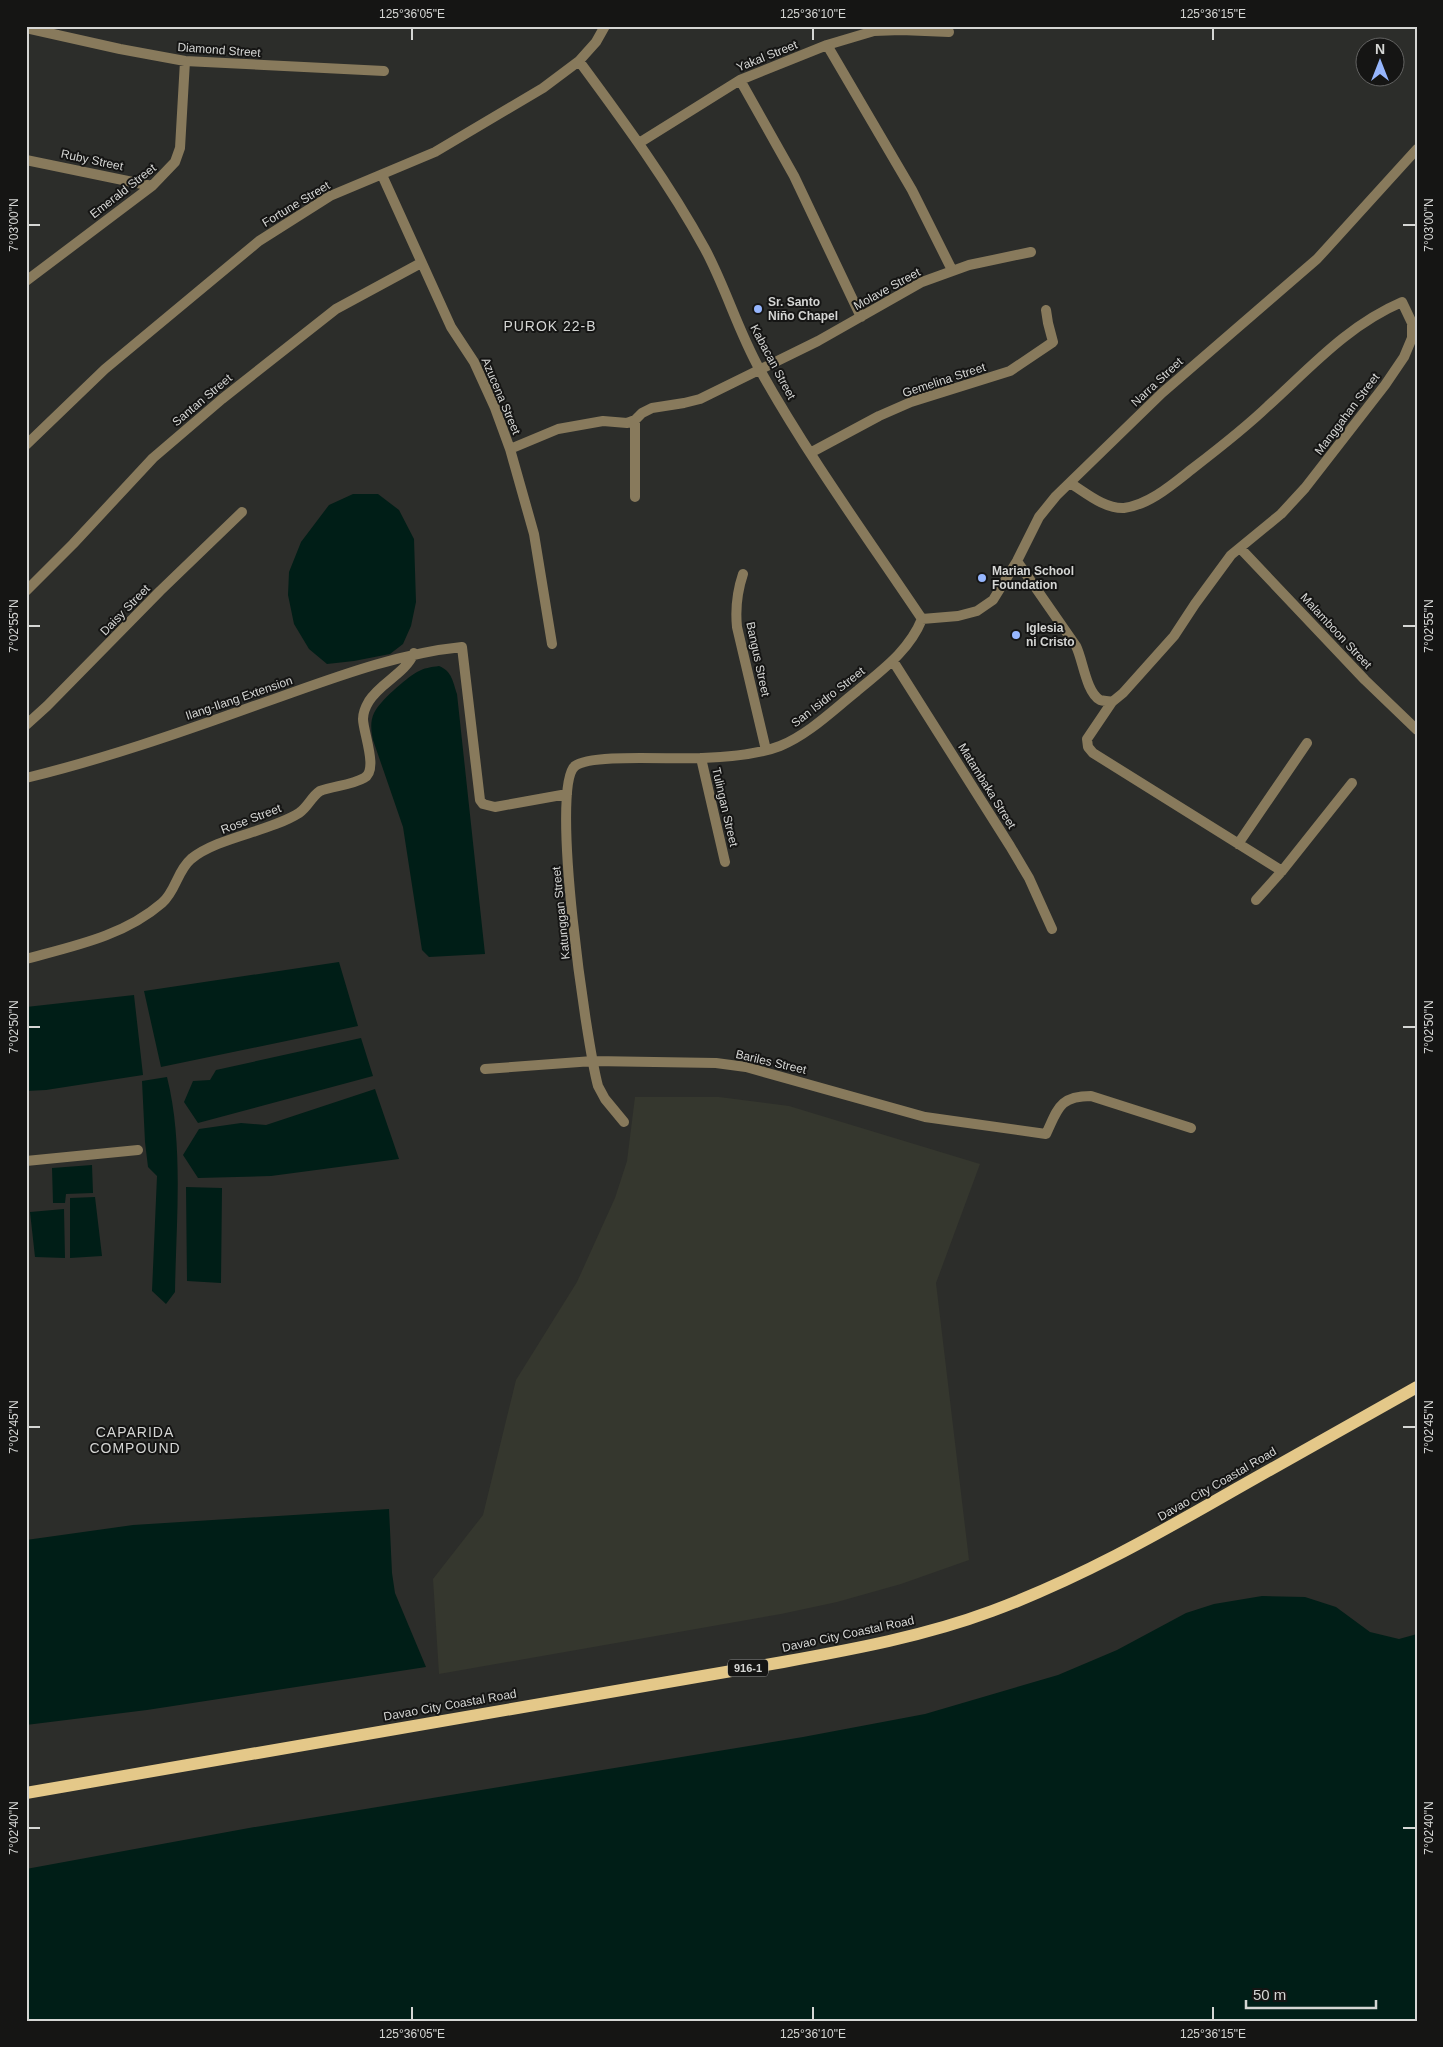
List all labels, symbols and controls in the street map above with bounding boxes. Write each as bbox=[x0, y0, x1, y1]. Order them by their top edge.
text: 125°36'05"E bbox=[379, 7, 445, 21]
text: 125°36'10"E bbox=[780, 7, 846, 21]
text: 125°36'15"E bbox=[1180, 7, 1246, 21]
street label: Yakal Street bbox=[734, 37, 800, 75]
north arrow bbox=[1356, 38, 1406, 88]
street label: Diamond Street bbox=[177, 40, 262, 60]
text: N bbox=[1375, 41, 1385, 57]
street label: Ruby Street bbox=[60, 147, 125, 174]
street label: Emerald Street bbox=[87, 160, 159, 221]
street label: Fortune Street bbox=[260, 178, 333, 230]
text: 7°03'00"N bbox=[7, 198, 21, 252]
text: 7°03'00"N bbox=[1422, 198, 1436, 252]
street label: Molave Street bbox=[851, 265, 923, 313]
place label: Sr. Santo Niño Chapel bbox=[768, 295, 838, 323]
marker: Sr. Santo Niño Chapel bbox=[752, 303, 764, 315]
district label: PUROK 22-B bbox=[503, 318, 597, 334]
street label: Kabacan Street bbox=[747, 322, 799, 402]
street label: Narra Street bbox=[1128, 354, 1186, 409]
street label: Azucena Street bbox=[479, 355, 524, 437]
street label: Gemelina Street bbox=[901, 360, 988, 400]
street label: Manggahan Street bbox=[1312, 370, 1383, 458]
street label: Santan Street bbox=[169, 371, 235, 429]
place label: Marian School Foundation bbox=[992, 564, 1074, 592]
marker: Marian School Foundation bbox=[976, 572, 988, 584]
street label: Daisy Street bbox=[97, 581, 153, 638]
street label: Malamboon Street bbox=[1297, 590, 1375, 672]
text: 7°02'55"N bbox=[7, 599, 21, 653]
text: 7°02'55"N bbox=[1422, 599, 1436, 653]
street label: Bangus Street bbox=[743, 620, 773, 698]
place label: Iglesia ni Cristo bbox=[1026, 621, 1075, 649]
marker: Iglesia ni Cristo bbox=[1010, 629, 1022, 641]
street label: San Isidro Street bbox=[788, 664, 868, 730]
street label: Ilang-Ilang Extension bbox=[184, 673, 294, 723]
street label: Matambaka Street bbox=[955, 741, 1019, 832]
street label: Tulingan Street bbox=[709, 766, 741, 849]
street label: Rose Street bbox=[219, 801, 284, 837]
street label: Katunggan Street bbox=[549, 865, 573, 960]
text: 7°02'50"N bbox=[7, 1000, 21, 1054]
text: 7°02'50"N bbox=[1422, 1000, 1436, 1054]
street label: Bariles Street bbox=[734, 1047, 808, 1077]
text: 7°02'45"N bbox=[7, 1400, 21, 1454]
text: 7°02'45"N bbox=[1422, 1400, 1436, 1454]
district label: CAPARIDA COMPOUND bbox=[89, 1424, 181, 1456]
street label: Davao City Coastal Road bbox=[1155, 1444, 1279, 1524]
street label: Davao City Coastal Road bbox=[781, 1613, 915, 1655]
road number: 916-1 bbox=[728, 1660, 768, 1676]
street label: Davao City Coastal Road bbox=[382, 1686, 518, 1724]
text: 7°02'40"N bbox=[7, 1801, 21, 1855]
text: 7°02'40"N bbox=[1422, 1801, 1436, 1855]
scale bar bbox=[1246, 1977, 1376, 2009]
text: 50 m bbox=[1253, 1986, 1286, 2003]
text: 125°36'05"E bbox=[379, 2027, 445, 2041]
text: 125°36'10"E bbox=[780, 2027, 846, 2041]
text: 125°36'15"E bbox=[1180, 2027, 1246, 2041]

